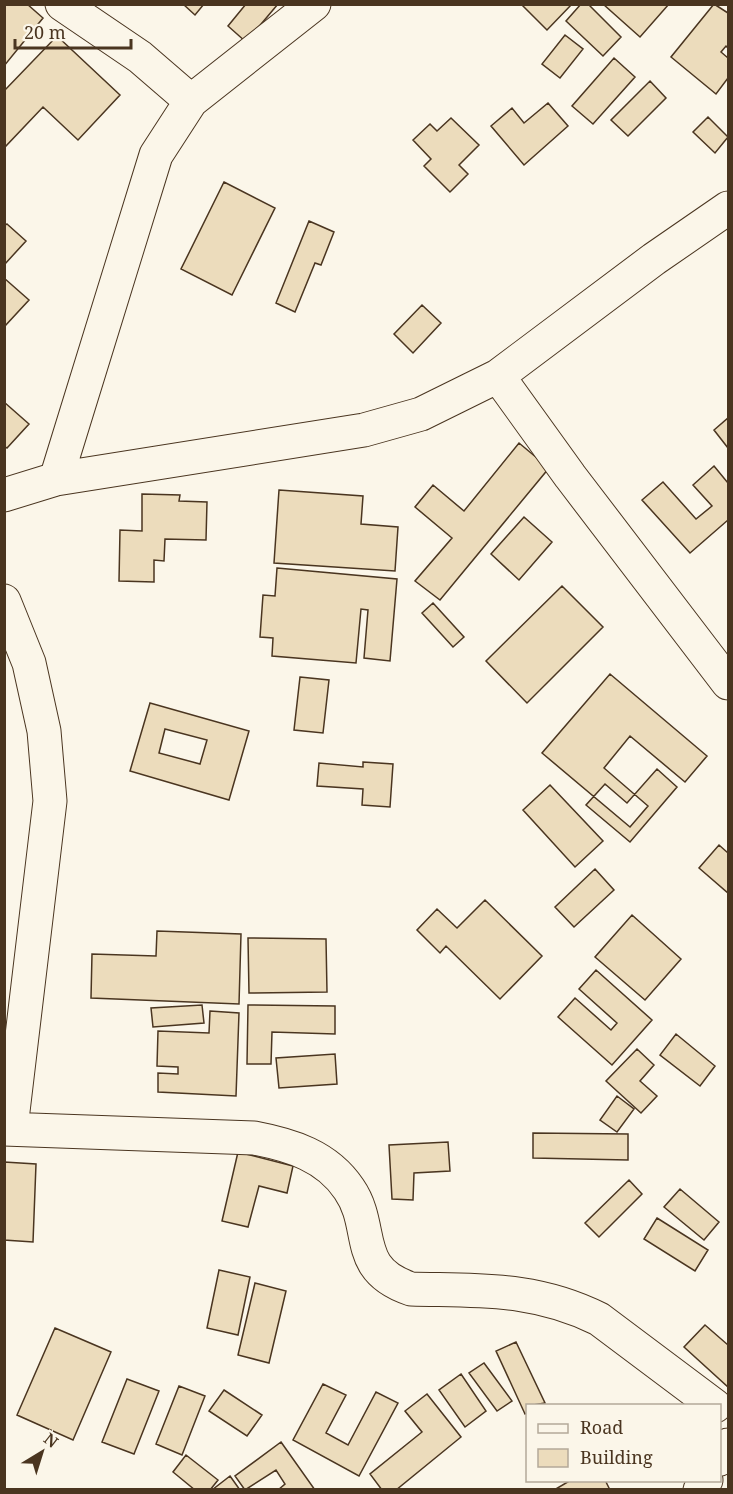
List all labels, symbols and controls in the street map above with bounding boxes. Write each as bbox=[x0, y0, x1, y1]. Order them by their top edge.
scale bar bbox=[15, 12, 130, 50]
text: 20 m bbox=[24, 20, 66, 44]
legend bbox=[526, 1404, 721, 1482]
text: Road bbox=[580, 1415, 623, 1439]
north arrow bbox=[12, 1422, 72, 1482]
text: N bbox=[39, 1428, 63, 1453]
text: Building bbox=[580, 1445, 653, 1469]

